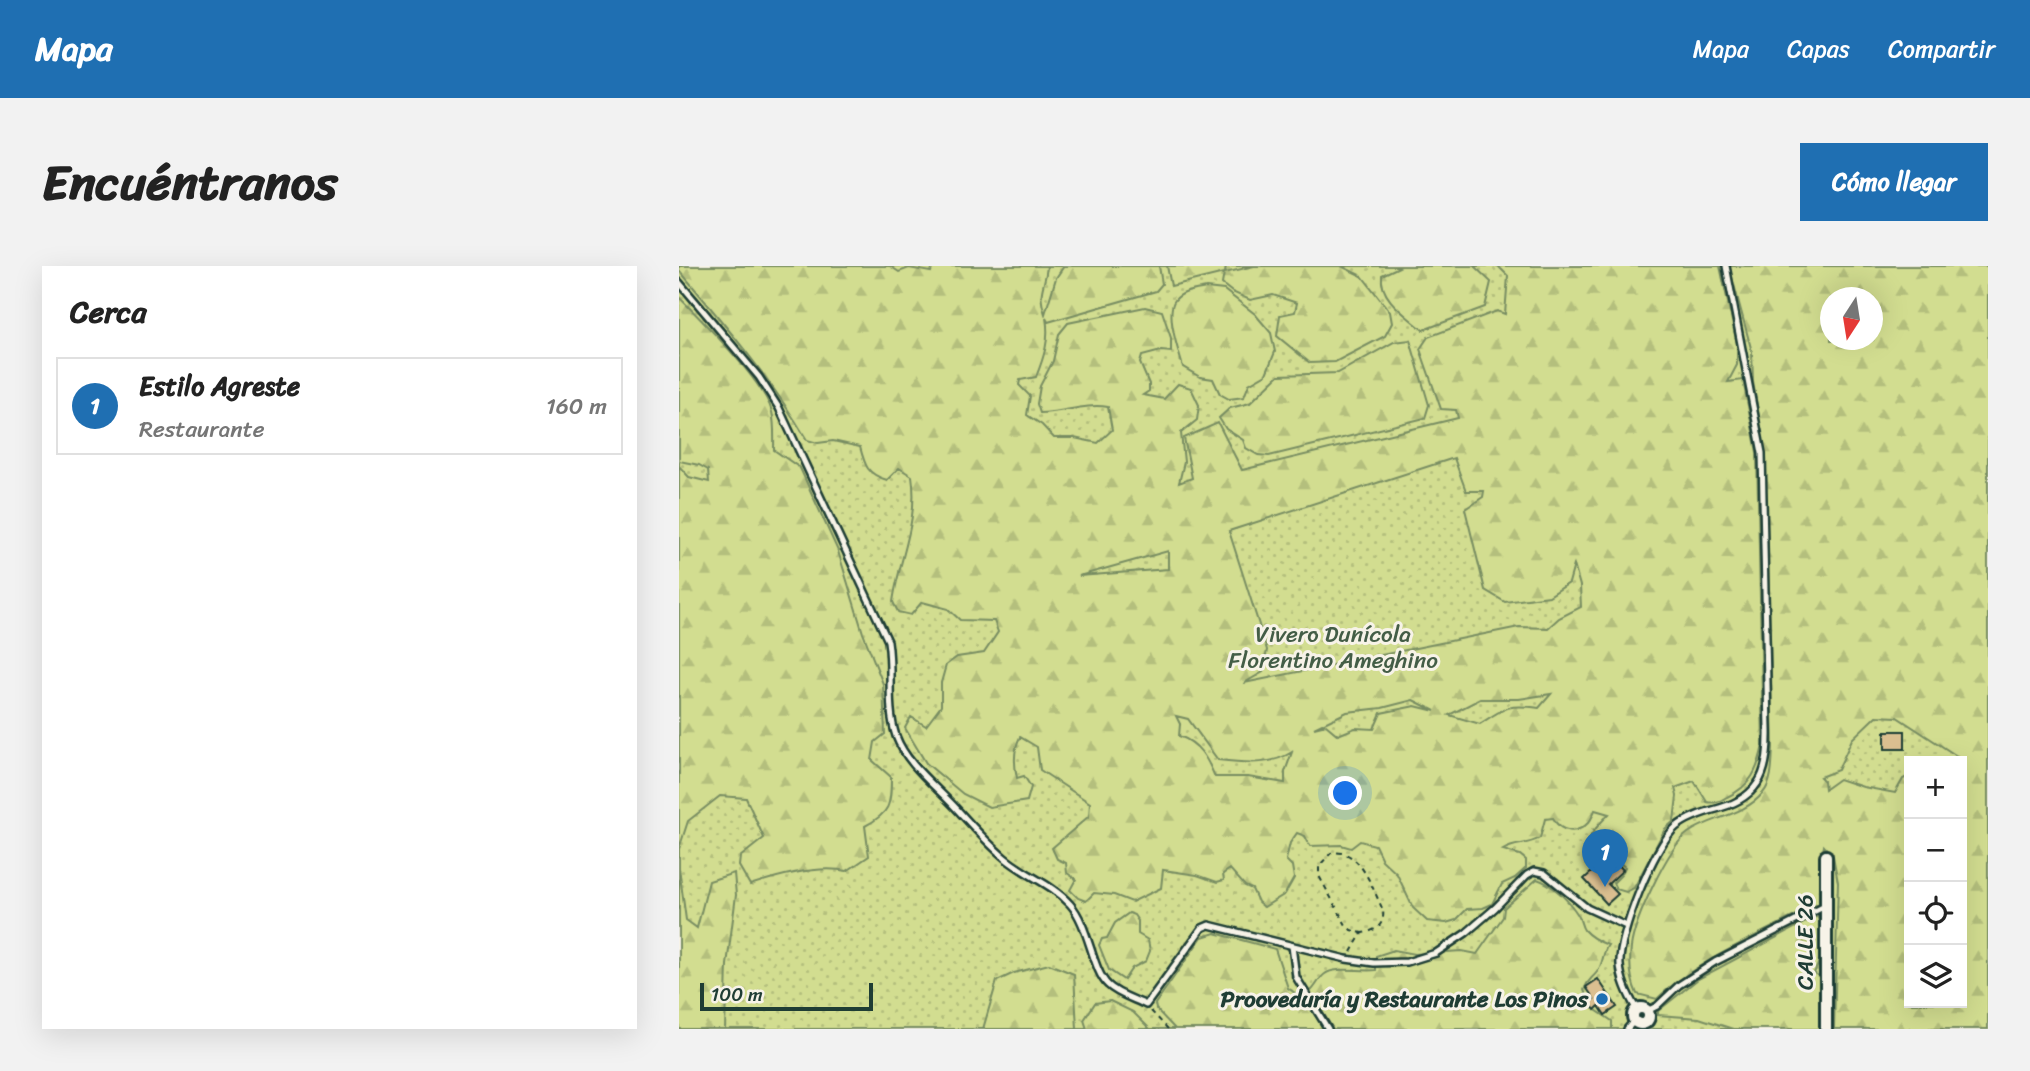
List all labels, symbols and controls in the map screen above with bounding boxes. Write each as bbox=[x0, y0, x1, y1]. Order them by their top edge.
text: Mapa bbox=[35, 20, 112, 78]
text: Mapa bbox=[1693, 28, 1749, 70]
text: Capas bbox=[1787, 28, 1850, 70]
text: Compartir bbox=[1888, 28, 1995, 70]
text: Encuéntranos bbox=[42, 139, 338, 226]
button: Cómo llegar bbox=[1800, 143, 1988, 221]
text: Cerca bbox=[70, 285, 146, 339]
north arrow bbox=[1820, 287, 1883, 350]
text: Estilo Agreste bbox=[139, 363, 300, 409]
text: 1 bbox=[90, 386, 100, 427]
text: 160 m bbox=[546, 386, 607, 427]
text: Restaurante bbox=[139, 409, 265, 450]
park label: Vivero Dunícola Florentino Ameghino bbox=[1228, 614, 1438, 681]
map controls bbox=[1904, 756, 1967, 1008]
button: + bbox=[1904, 756, 1967, 819]
your location bbox=[1328, 776, 1362, 810]
button: − bbox=[1904, 819, 1967, 882]
pin: 1 bbox=[1582, 829, 1628, 887]
button: locate bbox=[1904, 882, 1967, 945]
street label: CALLE 26 bbox=[1785, 894, 1826, 990]
button: layers bbox=[1904, 945, 1967, 1008]
text: 100 m bbox=[711, 978, 763, 1011]
place label: Prooveduría y Restaurante Los Pinos bbox=[1221, 979, 1589, 1020]
scale bar bbox=[700, 980, 873, 1012]
marker: Prooveduría y Restaurante Los Pinos bbox=[1594, 991, 1610, 1007]

